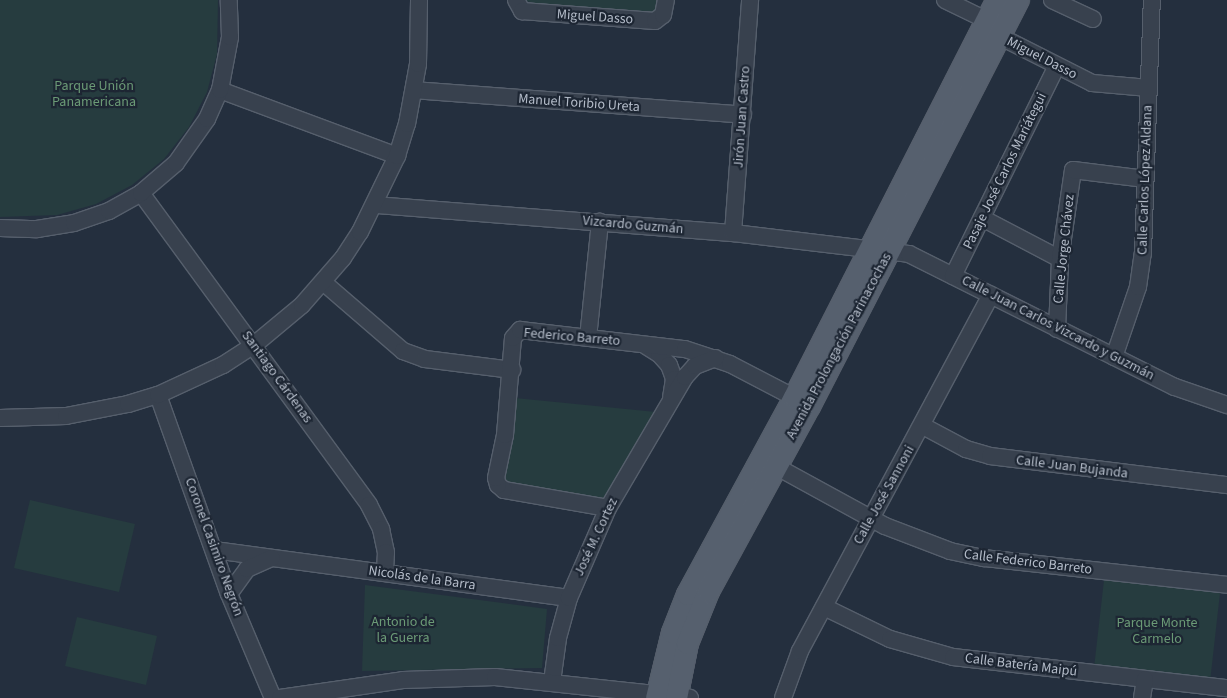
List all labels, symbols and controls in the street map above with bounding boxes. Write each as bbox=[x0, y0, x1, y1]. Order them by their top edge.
street label: Miguel Dasso bbox=[556, 6, 634, 28]
street label: Miguel Dasso bbox=[1004, 33, 1080, 83]
street label: Jirón Juan Castro bbox=[730, 65, 754, 169]
park label: Parque Unión Panamericana bbox=[52, 78, 136, 110]
street label: Manuel Toribio Ureta bbox=[518, 90, 640, 116]
street label: Pasaje José Carlos Mariátegui bbox=[960, 90, 1050, 252]
street label: Calle Carlos López Aldana bbox=[1134, 105, 1156, 255]
street label: Calle Jorge Chávez bbox=[1050, 194, 1078, 304]
street label: Vizcardo Guzmán bbox=[582, 212, 684, 238]
street label: Avenida Prolongación Parinacochas bbox=[783, 250, 895, 442]
street label: Calle Juan Carlos Vizcardo y Guzmán bbox=[959, 272, 1157, 384]
street label: Federico Barreto bbox=[523, 324, 621, 350]
street label: Santiago Cárdenas bbox=[238, 328, 316, 426]
street label: Calle José Sannoni bbox=[850, 443, 918, 547]
street label: Calle Juan Bujanda bbox=[1015, 452, 1129, 482]
street label: Coronel Casimiro Negrón bbox=[181, 475, 247, 619]
street label: José M. Cortez bbox=[571, 495, 621, 579]
street label: Calle Federico Barreto bbox=[963, 546, 1093, 578]
street label: Nicolás de la Barra bbox=[367, 562, 477, 594]
park label: Antonio de la Guerra bbox=[371, 614, 435, 646]
park label: Parque Monte Carmelo bbox=[1116, 615, 1198, 648]
street label: Calle Batería Maipú bbox=[964, 650, 1078, 680]

